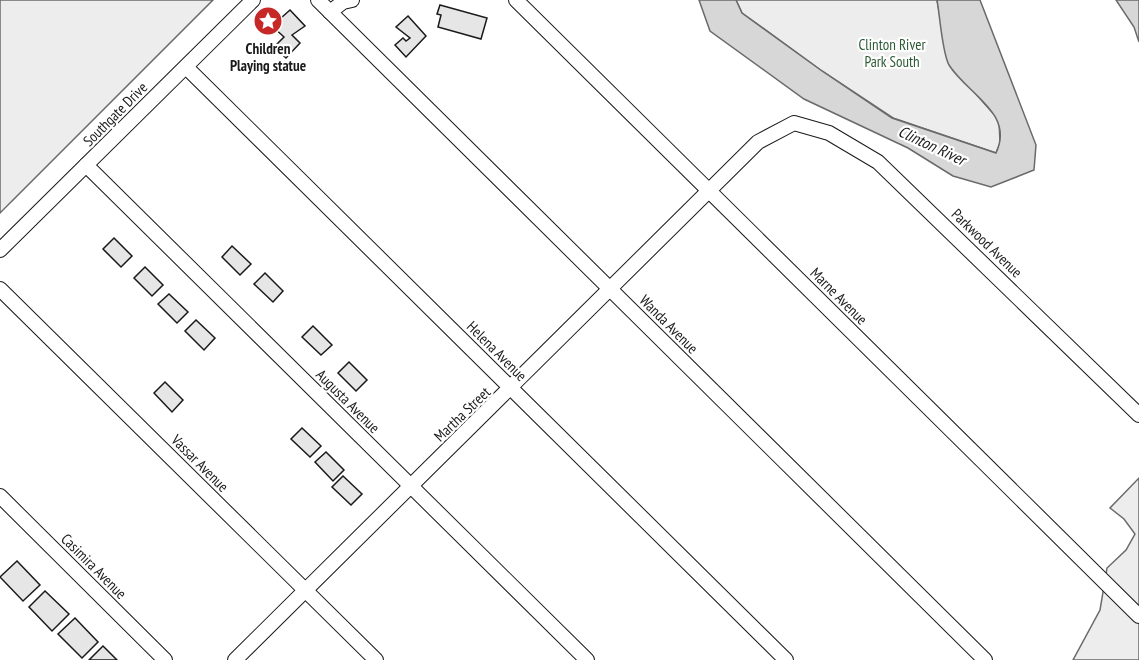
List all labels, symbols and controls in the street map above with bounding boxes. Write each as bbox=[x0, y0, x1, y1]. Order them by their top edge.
place icon: Children Playing statue bbox=[252, 5, 284, 37]
park label: Clinton River Park South bbox=[858, 35, 926, 71]
place label: Children Playing statue bbox=[230, 39, 306, 75]
street label: Southgate Drive bbox=[79, 78, 151, 150]
water label: Clinton River bbox=[895, 121, 971, 170]
street label: Parkwood Avenue bbox=[948, 204, 1026, 282]
street label: Marne Avenue bbox=[806, 263, 872, 329]
street label: Wanda Avenue bbox=[636, 291, 702, 357]
street label: Helena Avenue bbox=[463, 317, 531, 385]
street label: Augusta Avenue bbox=[312, 365, 384, 437]
street label: Martha Street bbox=[430, 383, 494, 445]
street label: Vassar Avenue bbox=[167, 430, 233, 496]
street label: Casimira Avenue bbox=[57, 529, 131, 603]

